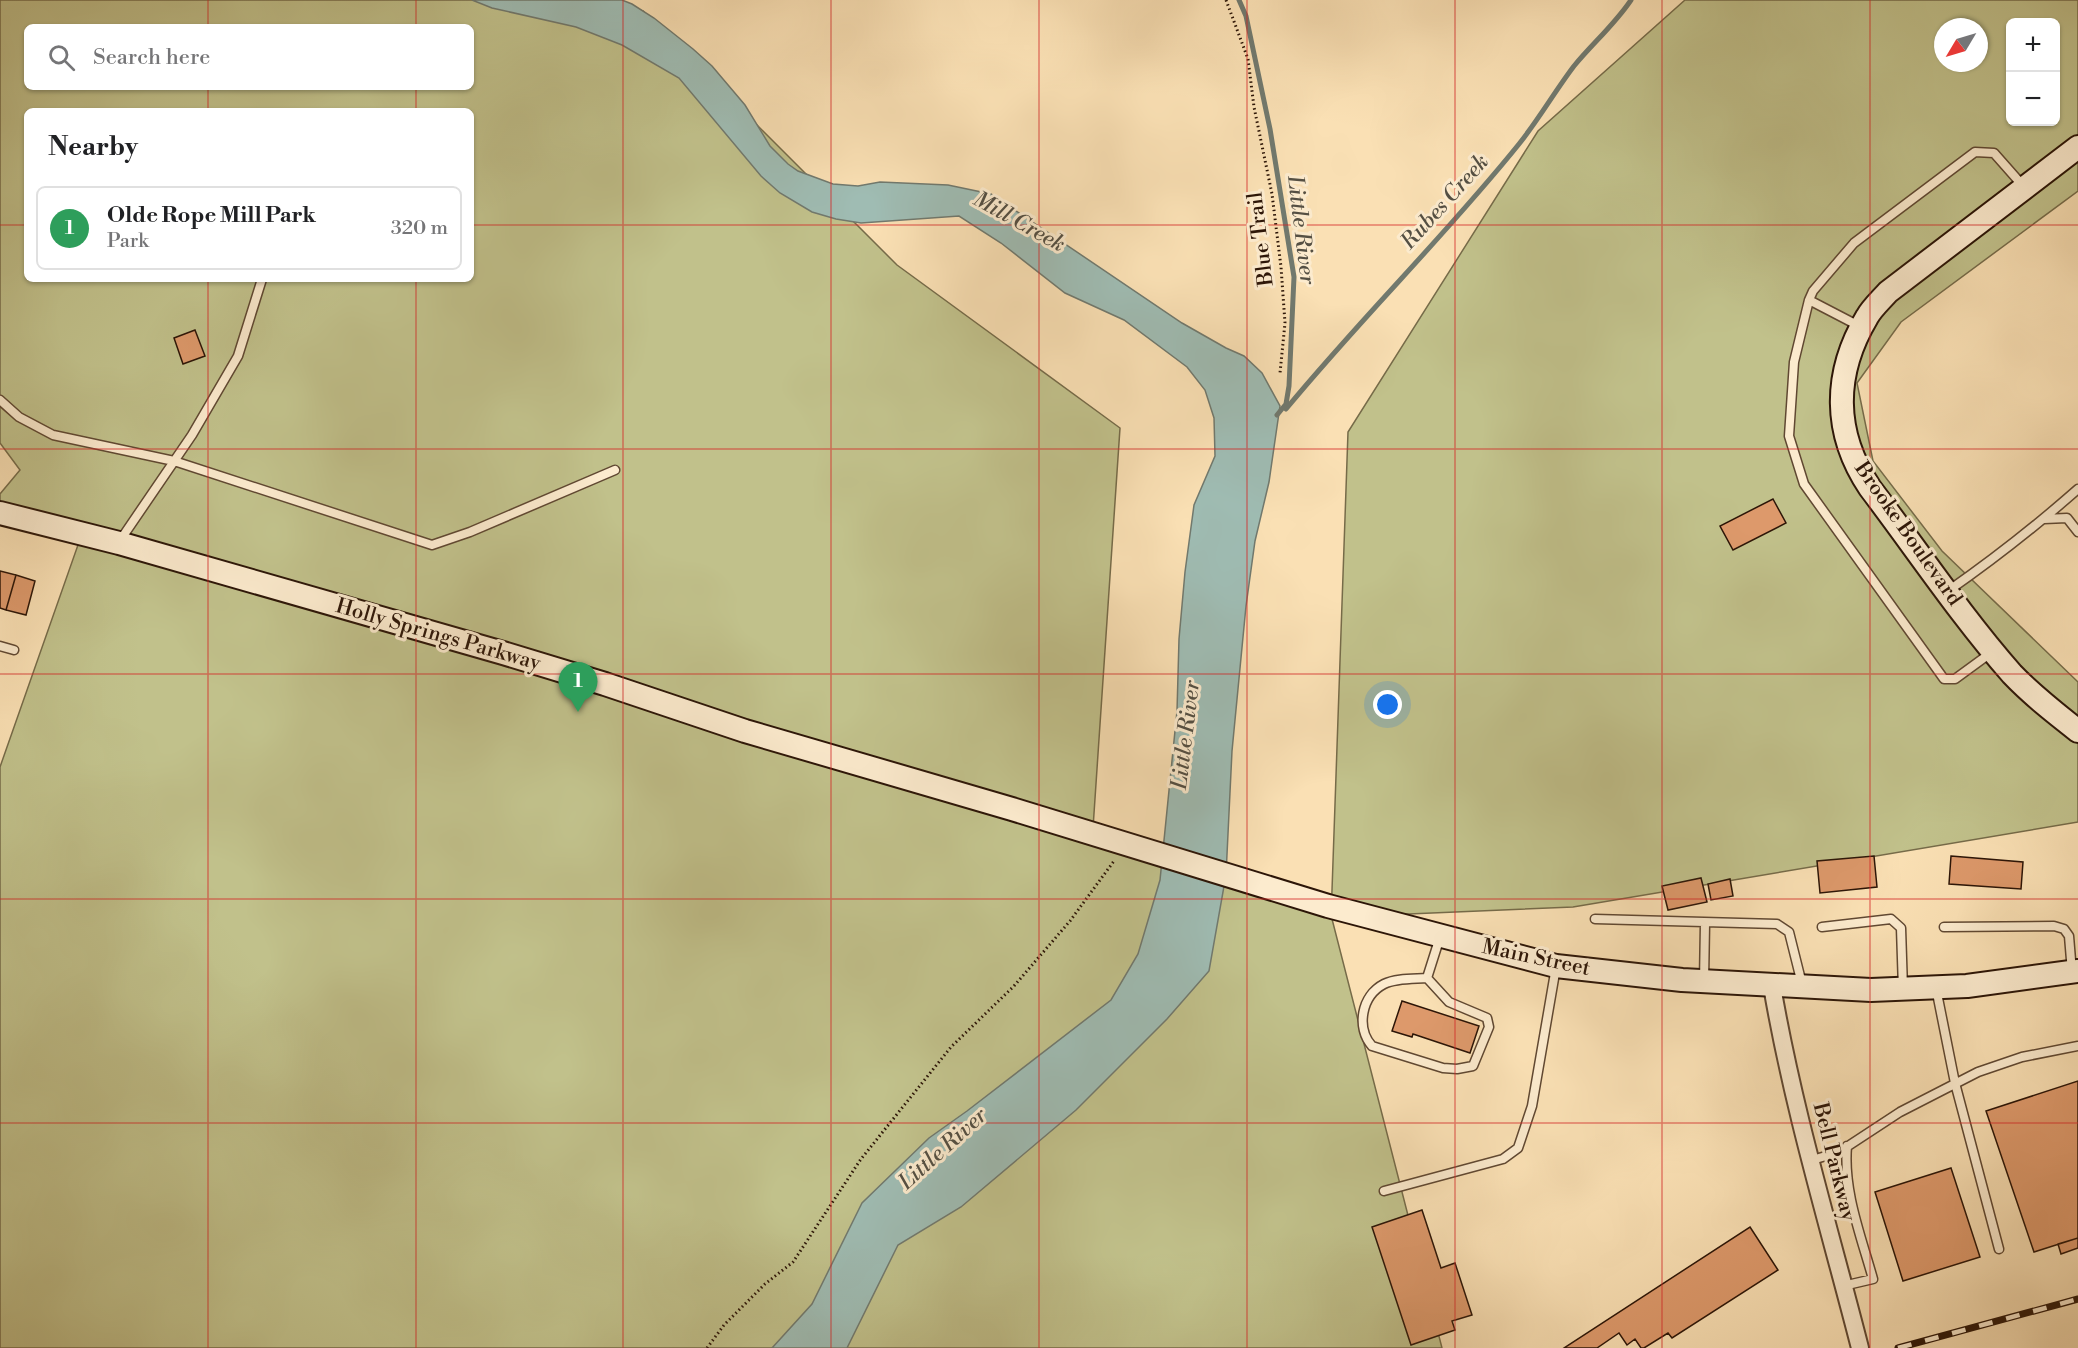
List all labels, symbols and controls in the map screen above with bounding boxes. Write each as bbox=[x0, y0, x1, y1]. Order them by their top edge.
north arrow bbox=[1934, 18, 1988, 72]
map controls bbox=[2006, 18, 2060, 126]
button: + bbox=[2006, 18, 2060, 72]
search box bbox=[24, 24, 474, 90]
icon: search bbox=[45, 41, 78, 74]
text: Search here bbox=[93, 44, 210, 71]
button: − bbox=[2006, 72, 2060, 126]
text: Nearby bbox=[48, 131, 138, 163]
water label: Rubes Creek bbox=[1395, 149, 1495, 256]
water label: Little River bbox=[1281, 173, 1321, 287]
water label: Mill Creek bbox=[968, 186, 1070, 258]
street label: Blue Trail bbox=[1242, 191, 1280, 288]
text: Olde Rope Mill Park bbox=[107, 202, 316, 229]
text: 1 bbox=[65, 216, 74, 241]
text: 320 m bbox=[391, 216, 448, 241]
text: Park bbox=[107, 229, 149, 254]
street label: Brooke Boulevard bbox=[1848, 456, 1967, 611]
street label: Holly Springs Parkway bbox=[332, 593, 544, 677]
pin: 1 bbox=[558, 662, 598, 712]
water label: Little River bbox=[1166, 678, 1206, 792]
your location bbox=[1373, 690, 1402, 719]
street label: Main Street bbox=[1479, 934, 1593, 982]
street label: Bell Parkway bbox=[1807, 1099, 1861, 1225]
water label: Little River bbox=[893, 1102, 993, 1196]

